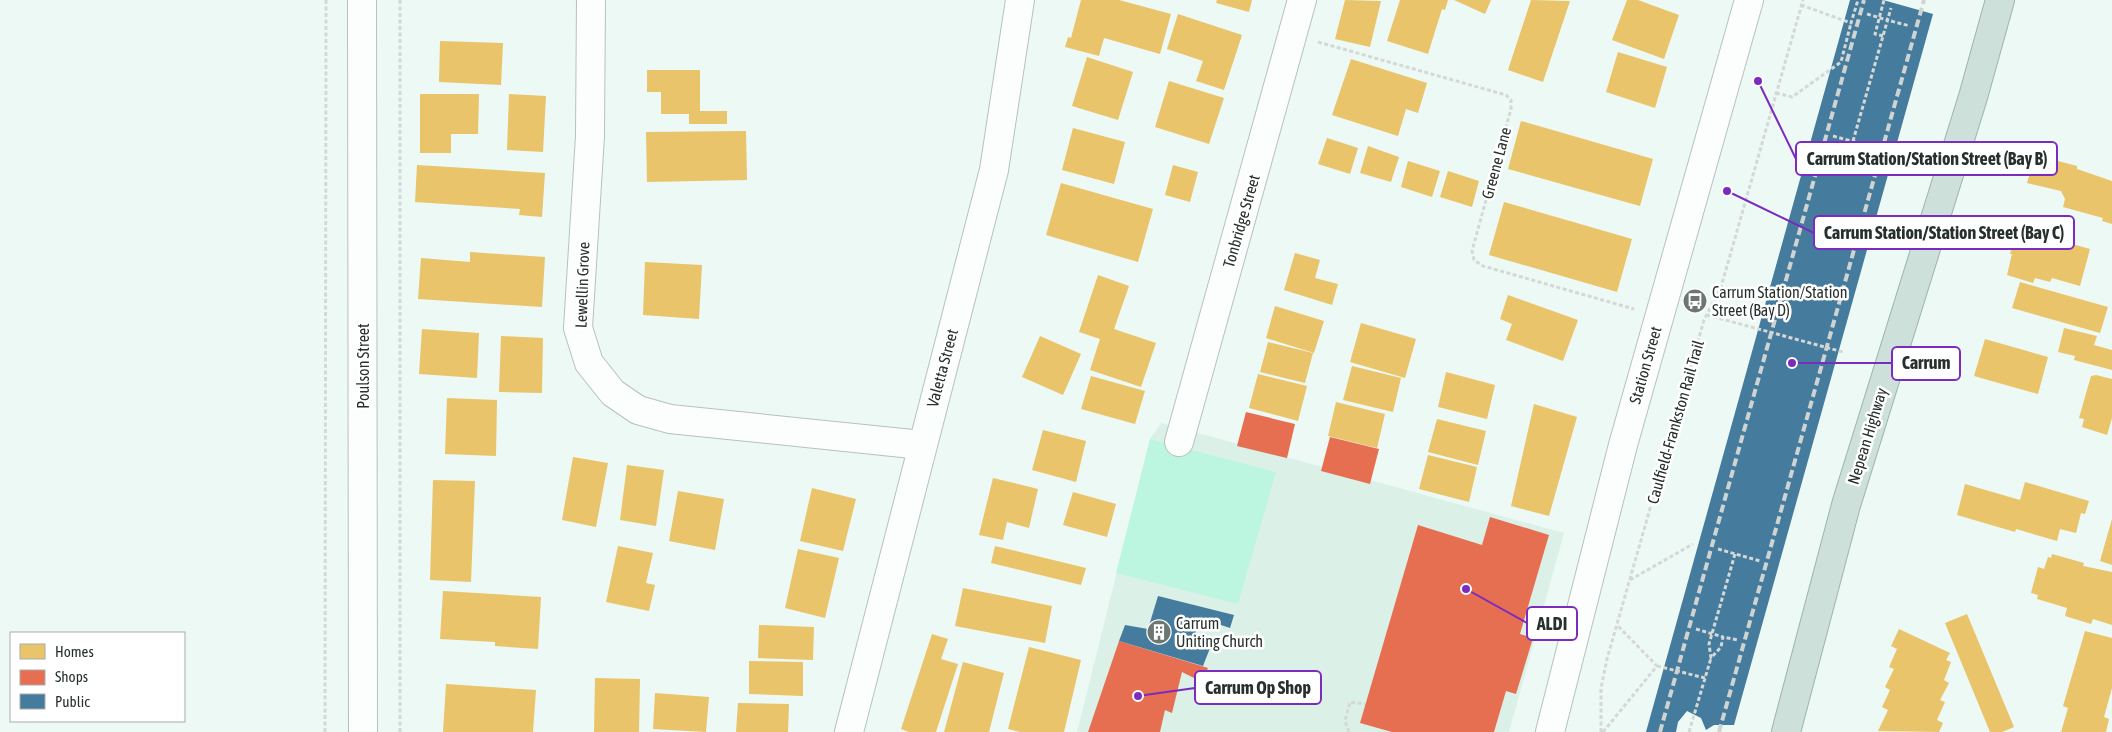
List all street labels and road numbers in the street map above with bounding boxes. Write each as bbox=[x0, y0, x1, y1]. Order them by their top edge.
street label: Greene Lane bbox=[1478, 125, 1514, 201]
street label: Tonbridge Street bbox=[1219, 172, 1264, 270]
street label: Lewellin Grove bbox=[571, 242, 593, 328]
street label: Poulson Street bbox=[354, 323, 372, 409]
street label: Station Street bbox=[1625, 324, 1665, 406]
street label: Valetta Street bbox=[923, 327, 961, 409]
street label: Caulfield-Frankston Rail Trail bbox=[1643, 337, 1707, 506]
street label: Nepean Highway bbox=[1844, 385, 1891, 487]

